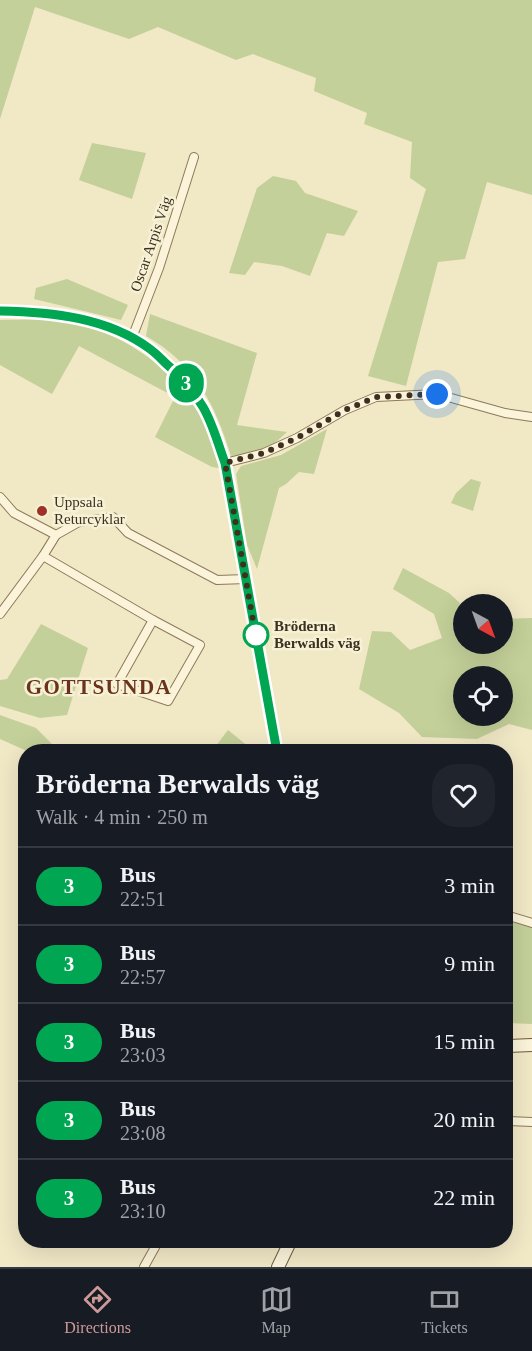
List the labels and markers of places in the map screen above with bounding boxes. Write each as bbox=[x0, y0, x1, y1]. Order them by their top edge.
place label: Uppsala Returcyklar bbox=[54, 494, 125, 527]
marker: Uppsala Returcyklar bbox=[35, 504, 49, 518]
place label: Bröderna Berwalds väg bbox=[274, 618, 361, 651]
marker: Bröderna Berwalds väg bbox=[243, 622, 269, 648]

